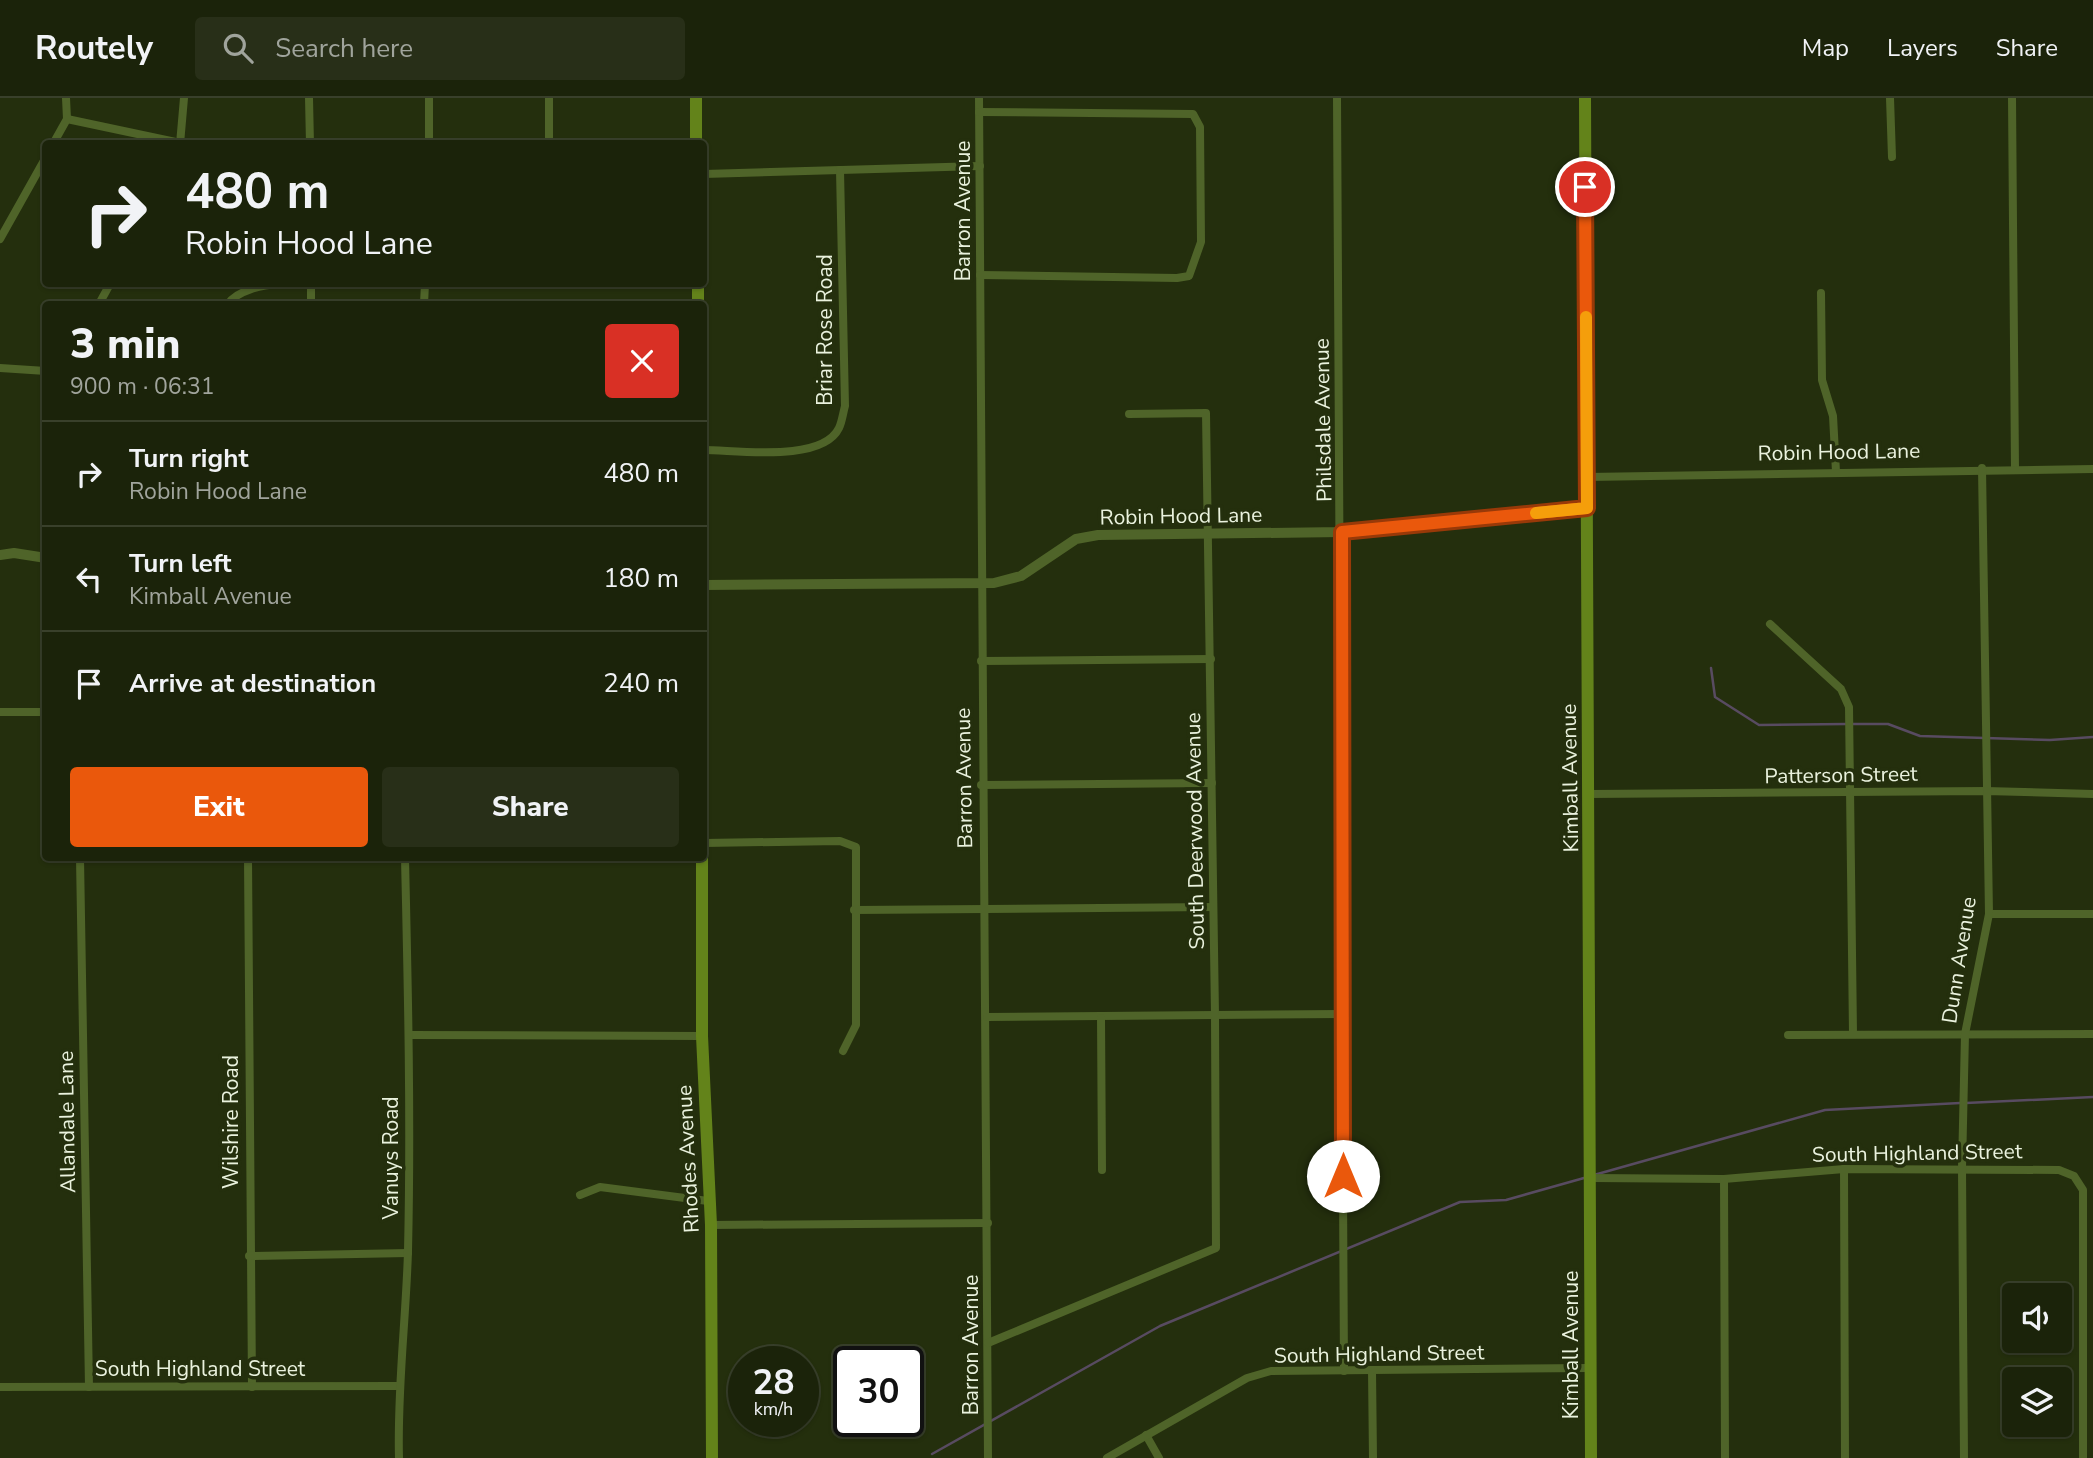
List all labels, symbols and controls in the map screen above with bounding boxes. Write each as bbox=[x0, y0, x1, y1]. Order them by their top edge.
search box bbox=[195, 17, 685, 80]
text: Routely bbox=[35, 26, 153, 71]
icon: search bbox=[219, 29, 257, 67]
text: Search here bbox=[275, 31, 413, 66]
text: Map bbox=[1802, 32, 1849, 64]
text: Layers bbox=[1887, 32, 1958, 64]
text: Share bbox=[1996, 32, 2058, 64]
street label: Barron Avenue bbox=[949, 141, 977, 281]
pin bbox=[1555, 157, 1615, 217]
text: 480 m bbox=[185, 158, 329, 225]
icon: right bbox=[70, 168, 161, 259]
icon: arrive bbox=[1566, 168, 1604, 206]
text: Robin Hood Lane bbox=[185, 222, 433, 265]
street label: Briar Rose Road bbox=[811, 254, 839, 406]
text: 3 min bbox=[70, 316, 180, 373]
button: close bbox=[605, 324, 679, 398]
street label: Philsdale Avenue bbox=[1308, 338, 1338, 502]
text: 900 m · 06:31 bbox=[70, 371, 215, 402]
street label: Robin Hood Lane bbox=[1758, 437, 1920, 467]
text: Turn right bbox=[129, 441, 248, 476]
icon: right bbox=[70, 455, 108, 493]
text: 480 m bbox=[603, 456, 679, 491]
text: Robin Hood Lane bbox=[129, 476, 307, 507]
street label: Robin Hood Lane bbox=[1100, 501, 1262, 531]
text: Turn left bbox=[129, 546, 232, 581]
icon: left bbox=[70, 560, 108, 598]
text: 180 m bbox=[603, 561, 679, 596]
text: Kimball Avenue bbox=[129, 581, 292, 612]
icon: arrive bbox=[70, 665, 108, 703]
text: Arrive at destination bbox=[129, 666, 376, 701]
text: 240 m bbox=[603, 666, 679, 701]
street label: Kimball Avenue bbox=[1555, 703, 1585, 853]
street label: Barron Avenue bbox=[949, 707, 979, 849]
street label: South Deerwood Avenue bbox=[1179, 712, 1211, 950]
street label: Patterson Street bbox=[1764, 760, 1918, 790]
button: Exit bbox=[70, 767, 368, 847]
button: Share bbox=[382, 767, 679, 847]
street label: Dunn Avenue bbox=[1935, 895, 1983, 1025]
street label: Allandale Lane bbox=[52, 1051, 82, 1193]
street label: Wilshire Road bbox=[217, 1055, 245, 1189]
street label: Rhodes Avenue bbox=[670, 1084, 706, 1234]
street label: Vanuys Road bbox=[377, 1096, 405, 1221]
street label: South Highland Street bbox=[1812, 1137, 2023, 1169]
position arrow bbox=[1306, 1139, 1380, 1213]
street label: Kimball Avenue bbox=[1557, 1271, 1585, 1419]
street label: Barron Avenue bbox=[957, 1275, 985, 1415]
map controls bbox=[2002, 1283, 2072, 1437]
button: sound bbox=[2002, 1283, 2072, 1353]
street label: South Highland Street bbox=[1274, 1338, 1485, 1370]
speed limit sign: 30 bbox=[833, 1346, 924, 1437]
street label: South Highland Street bbox=[95, 1355, 306, 1383]
text: 28 bbox=[752, 1359, 795, 1406]
button: layers bbox=[2002, 1367, 2072, 1437]
text: km/h bbox=[754, 1397, 793, 1421]

